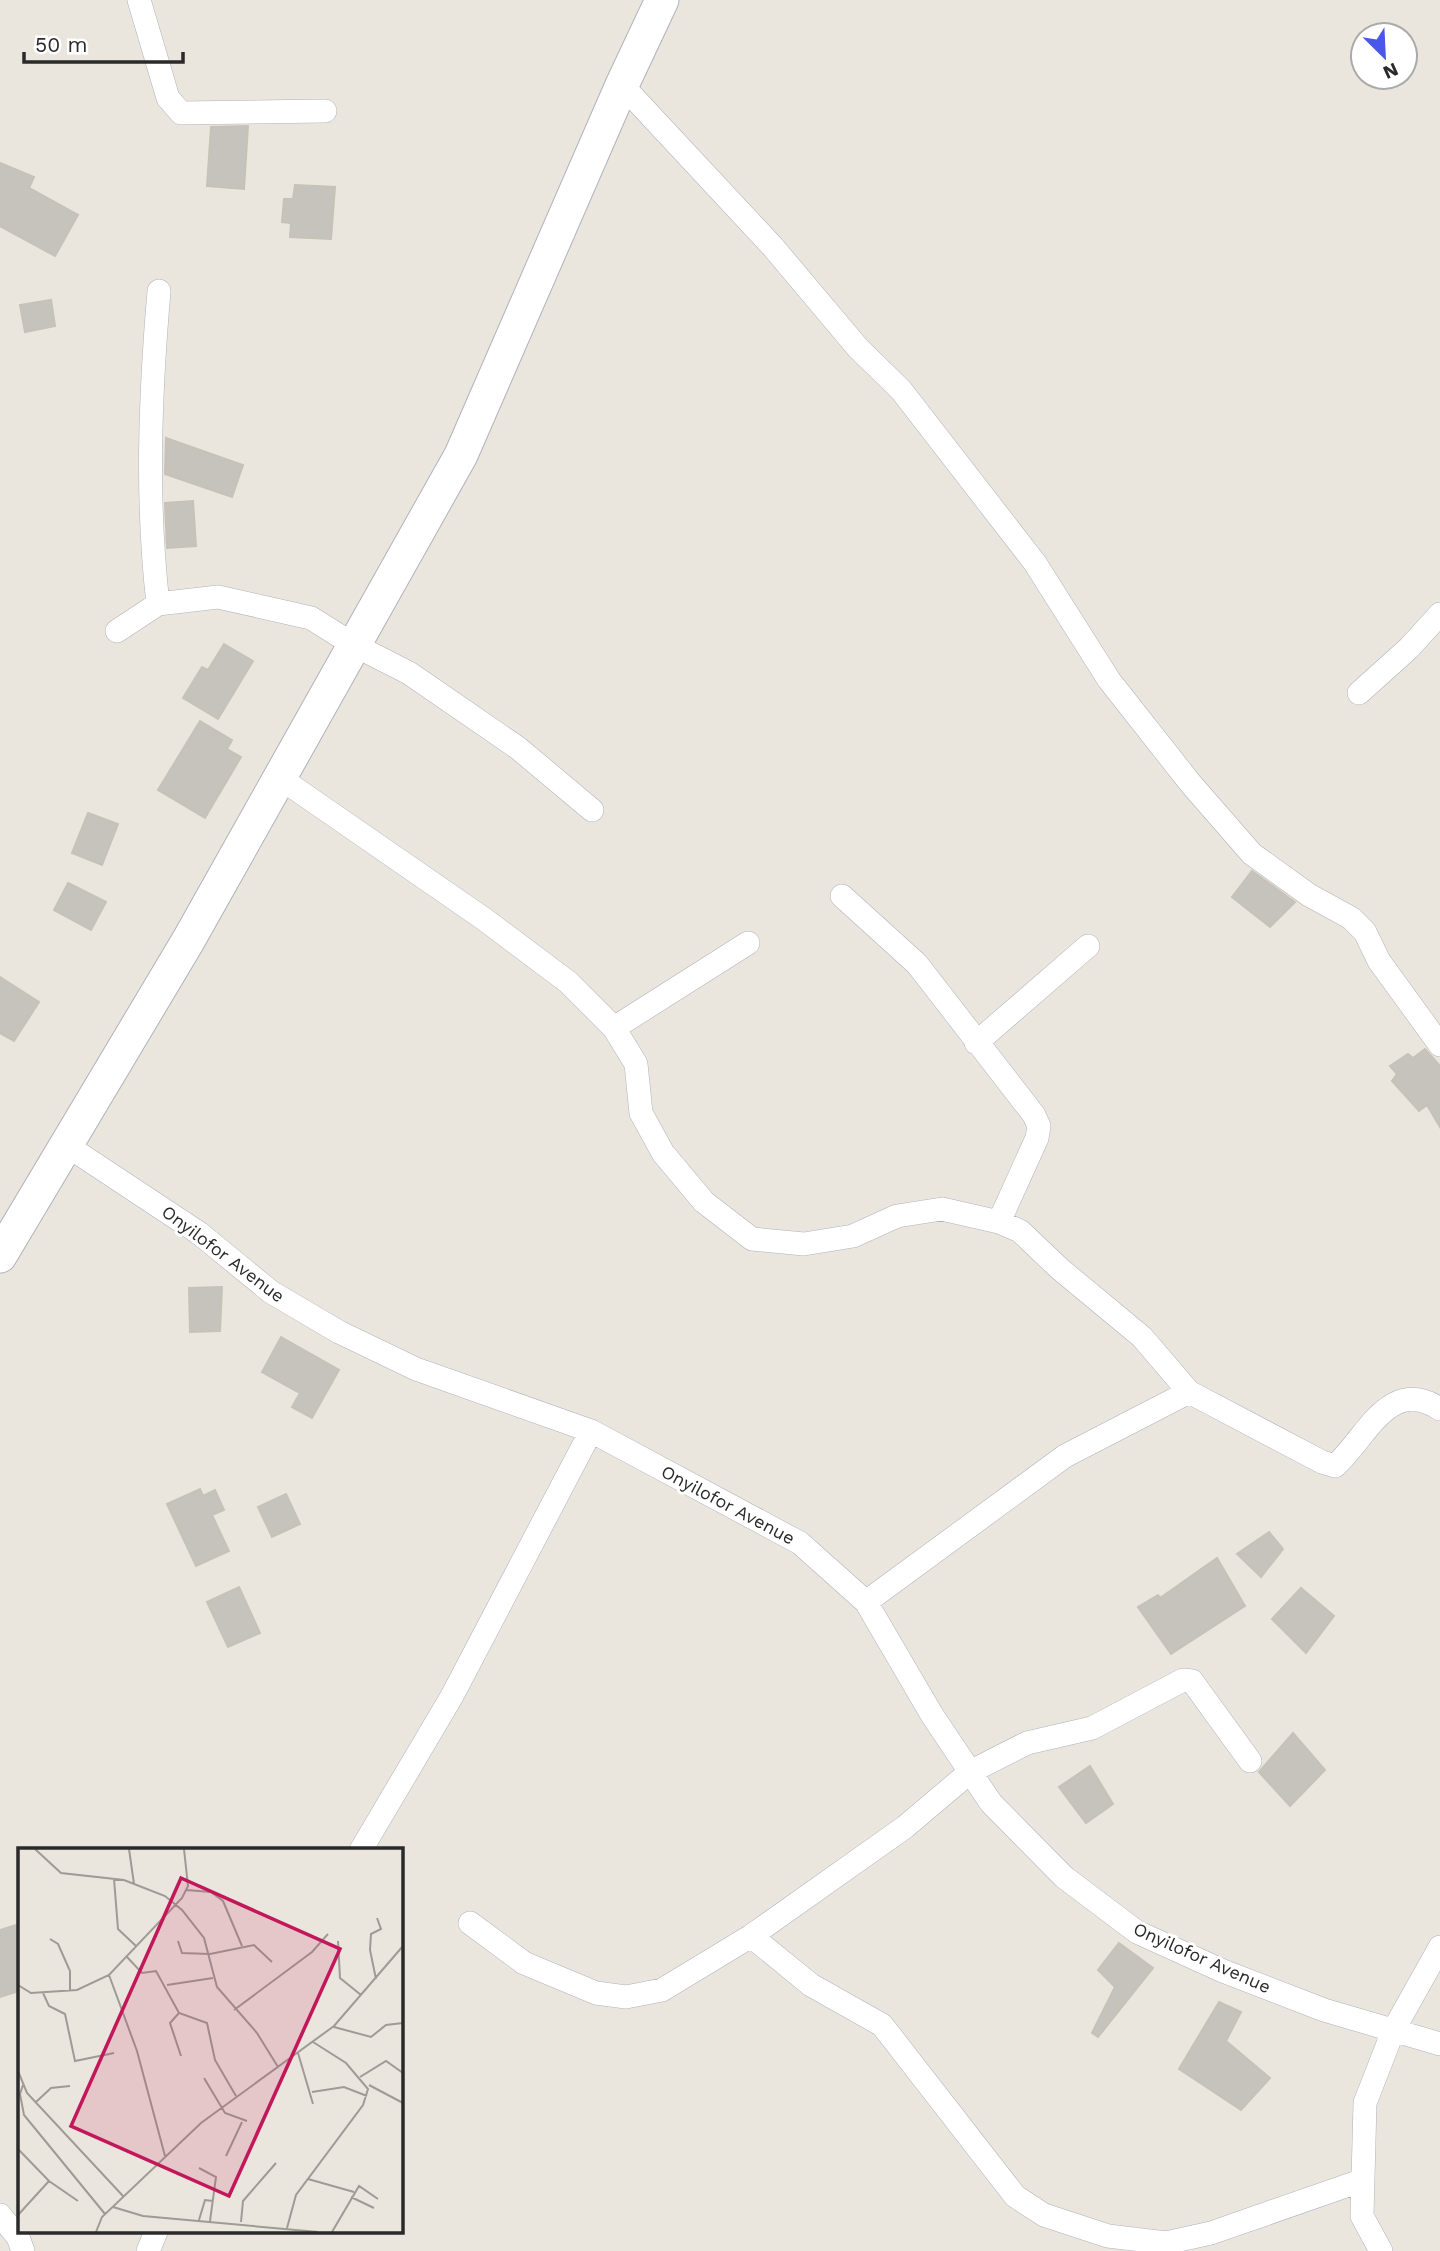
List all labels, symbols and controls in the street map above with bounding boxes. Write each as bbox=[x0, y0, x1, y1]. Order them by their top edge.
scale bar bbox=[24, 21, 184, 65]
north arrow bbox=[1349, 21, 1419, 91]
text: 50 m bbox=[35, 32, 87, 57]
text: N bbox=[1380, 58, 1402, 84]
street label: Onyilofor Avenue bbox=[158, 1201, 289, 1307]
street label: Onyilofor Avenue bbox=[658, 1461, 799, 1549]
inset map bbox=[18, 1848, 402, 2234]
street label: Onyilofor Avenue bbox=[1130, 1918, 1274, 1997]

